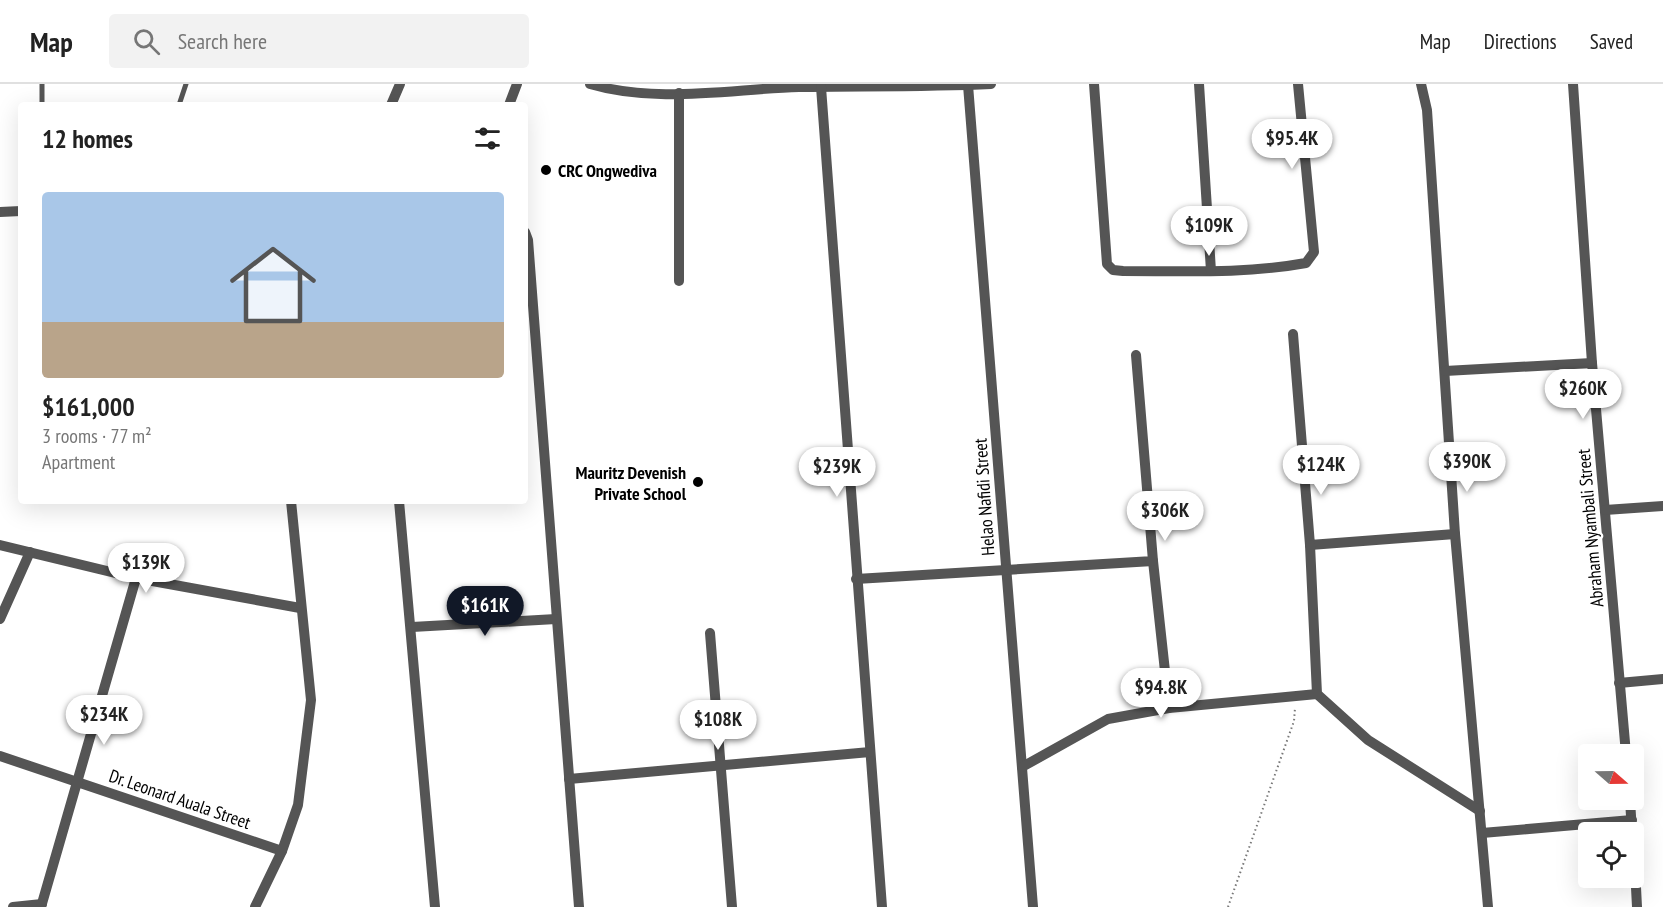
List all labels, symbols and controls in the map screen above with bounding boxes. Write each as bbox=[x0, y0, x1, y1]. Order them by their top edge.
search box bbox=[109, 14, 529, 68]
text: Map bbox=[30, 23, 73, 60]
icon: search bbox=[130, 25, 163, 58]
text: Search here bbox=[178, 27, 267, 55]
text: Map bbox=[1420, 28, 1451, 55]
text: Directions bbox=[1484, 28, 1557, 55]
text: Saved bbox=[1590, 28, 1633, 55]
pin: $95.4K bbox=[1243, 119, 1341, 170]
text: 12 homes bbox=[42, 122, 133, 155]
icon: filters bbox=[471, 122, 504, 155]
text: $95.4K bbox=[1266, 125, 1318, 151]
place label: CRC Ongwediva bbox=[558, 159, 657, 182]
marker: CRC Ongwediva bbox=[539, 163, 553, 177]
pin: $109K bbox=[1167, 206, 1251, 257]
text: $109K bbox=[1185, 212, 1233, 238]
icon: home bbox=[219, 231, 327, 339]
pin: $260K bbox=[1541, 369, 1625, 420]
text: $260K bbox=[1559, 375, 1607, 401]
text: $161,000 bbox=[42, 390, 135, 423]
text: 3 rooms · 77 m² bbox=[42, 423, 152, 449]
street label: Helao Nafidi Street bbox=[968, 437, 1000, 556]
pin: $390K bbox=[1425, 442, 1509, 493]
pin: $124K bbox=[1279, 445, 1363, 496]
pin: $239K bbox=[795, 447, 879, 498]
text: $390K bbox=[1443, 448, 1491, 474]
street label: Abraham Nyambali Street bbox=[1572, 448, 1608, 608]
text: Apartment bbox=[42, 449, 115, 475]
text: $124K bbox=[1297, 451, 1345, 477]
text: $239K bbox=[813, 453, 861, 479]
place label: Mauritz Devenish Private School bbox=[575, 461, 687, 505]
marker: Mauritz Devenish Private School bbox=[691, 475, 705, 489]
pin: $306K bbox=[1123, 491, 1207, 542]
text: $306K bbox=[1141, 497, 1189, 523]
pin: $139K bbox=[104, 543, 188, 594]
text: $139K bbox=[122, 549, 170, 575]
pin: $161K bbox=[443, 586, 527, 637]
text: $161K bbox=[461, 592, 509, 618]
pin: $94.8K bbox=[1112, 668, 1210, 719]
text: $94.8K bbox=[1135, 674, 1187, 700]
pin: $234K bbox=[62, 695, 146, 746]
pin: $108K bbox=[676, 700, 760, 751]
text: $234K bbox=[80, 701, 128, 727]
text: $108K bbox=[694, 706, 742, 732]
north arrow bbox=[1578, 744, 1644, 810]
map controls bbox=[1578, 744, 1644, 888]
street label: Dr. Leonard Auala Street bbox=[106, 764, 254, 834]
button: locate bbox=[1578, 822, 1644, 888]

